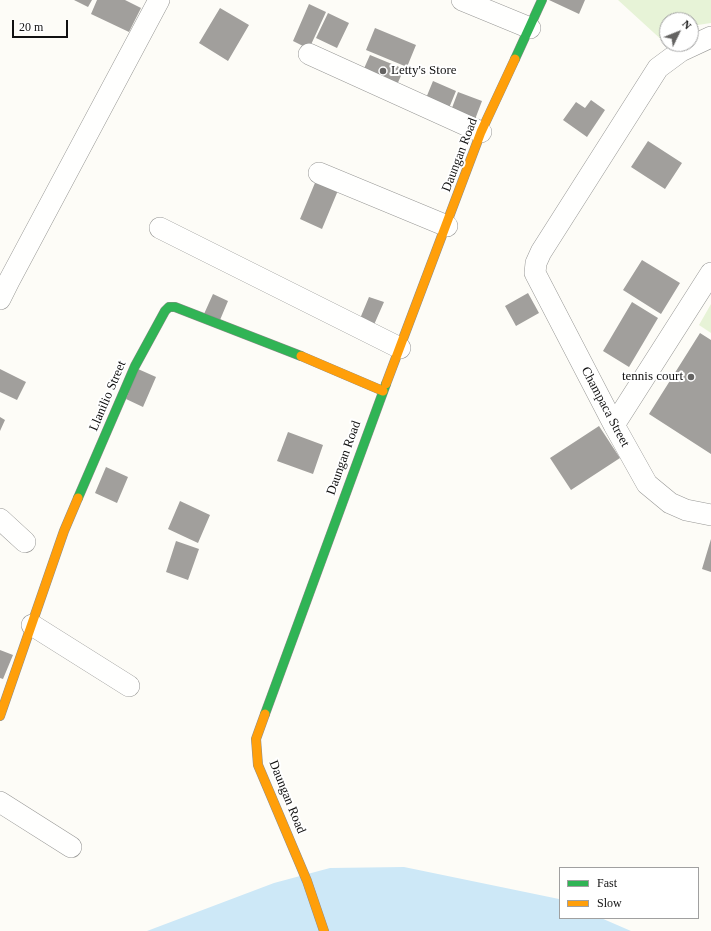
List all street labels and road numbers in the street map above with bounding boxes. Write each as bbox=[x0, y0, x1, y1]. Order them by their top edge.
street label: Daungan Road bbox=[439, 116, 481, 194]
street label: Llanilio Street bbox=[86, 359, 130, 433]
street label: Champaca Street bbox=[577, 364, 633, 450]
street label: Daungan Road bbox=[323, 419, 365, 497]
street label: Daungan Road bbox=[265, 758, 309, 836]

